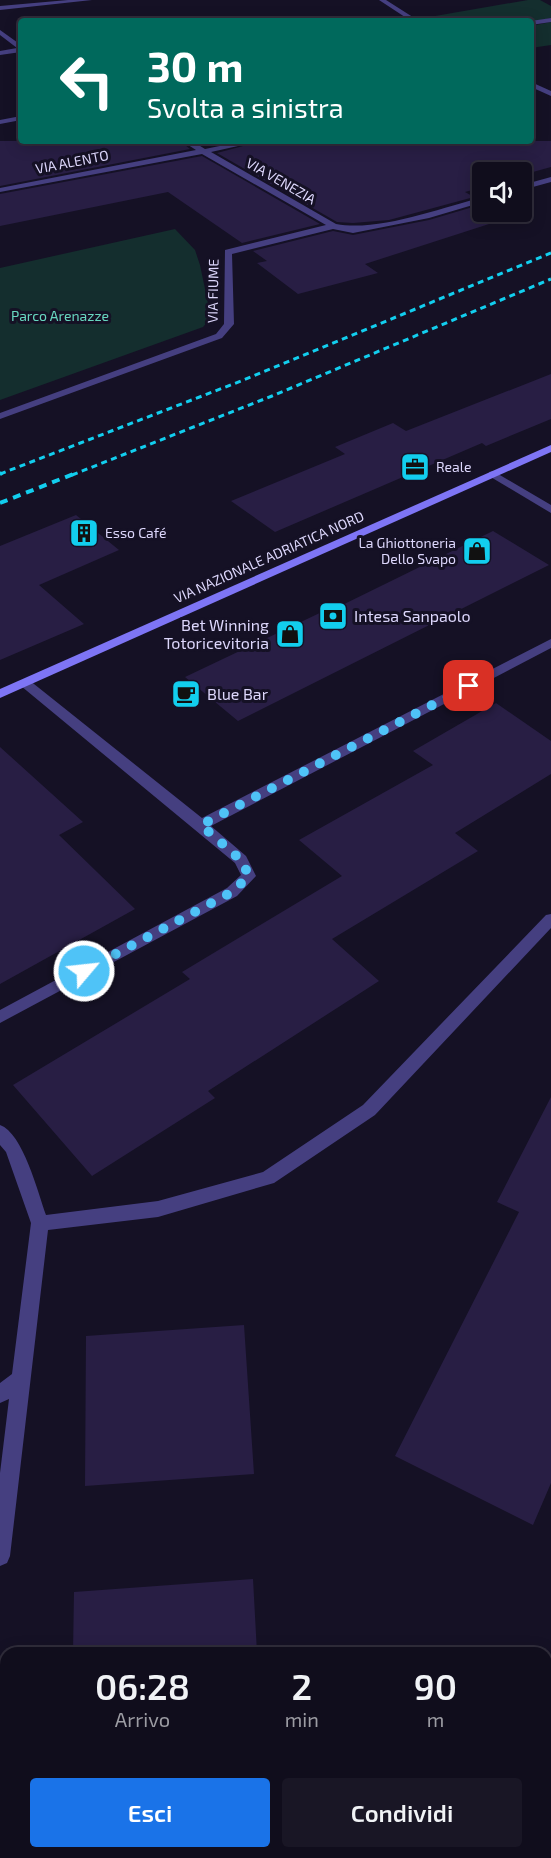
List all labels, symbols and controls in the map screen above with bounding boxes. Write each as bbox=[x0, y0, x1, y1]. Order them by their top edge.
text: 30 m bbox=[147, 40, 243, 90]
icon: left bbox=[48, 42, 126, 120]
text: Svolta a sinistra bbox=[147, 91, 344, 123]
street label: VIA ALENTO bbox=[34, 146, 110, 177]
street label: VIA VENEZIA bbox=[243, 154, 319, 208]
map controls bbox=[472, 162, 532, 222]
button: sound bbox=[472, 162, 532, 222]
street label: VIA FIUME bbox=[203, 259, 222, 323]
park label: Parco Arenazze bbox=[11, 307, 109, 324]
office icon: Reale bbox=[399, 451, 431, 483]
place label: Reale bbox=[436, 458, 471, 475]
street label: VIA NAZIONALE ADRIATICA NORD bbox=[171, 507, 366, 606]
building icon: Esso Café bbox=[68, 517, 100, 549]
place label: Esso Café bbox=[105, 524, 167, 541]
place label: La Ghiottoneria Dello Svapo bbox=[359, 534, 456, 567]
shop icon: La Ghiottoneria Dello Svapo bbox=[461, 535, 493, 567]
bank icon: Intesa Sanpaolo bbox=[317, 600, 349, 632]
place label: Intesa Sanpaolo bbox=[354, 606, 471, 625]
place label: Bet Winning Totoricevitoria bbox=[164, 615, 269, 652]
shop icon: Bet Winning Totoricevitoria bbox=[274, 618, 306, 650]
pin bbox=[443, 660, 494, 711]
icon: arrive bbox=[452, 669, 485, 702]
cafe icon: Blue Bar bbox=[170, 678, 202, 710]
place label: Blue Bar bbox=[207, 684, 269, 703]
position arrow bbox=[52, 939, 116, 1003]
text: 06:28 bbox=[95, 1664, 190, 1707]
text: 2 bbox=[292, 1664, 312, 1707]
text: 90 bbox=[414, 1664, 457, 1707]
text: Arrivo bbox=[115, 1707, 170, 1731]
text: min bbox=[285, 1707, 319, 1731]
text: m bbox=[427, 1707, 444, 1731]
button: Esci bbox=[30, 1778, 270, 1847]
button: Condividi bbox=[282, 1778, 522, 1847]

